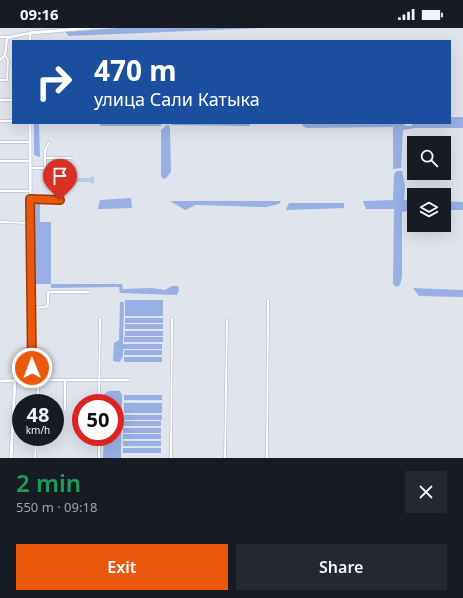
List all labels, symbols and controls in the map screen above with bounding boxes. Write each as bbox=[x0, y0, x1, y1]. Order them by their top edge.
text: 09:16 bbox=[20, 4, 59, 24]
text: 470 m bbox=[94, 51, 177, 89]
icon: right bbox=[28, 56, 80, 108]
text: улица Сали Катыка bbox=[94, 87, 260, 111]
map controls bbox=[407, 136, 451, 232]
button: search bbox=[407, 136, 451, 180]
pin bbox=[43, 159, 77, 200]
icon: arrive bbox=[49, 165, 71, 187]
button: layers bbox=[407, 188, 451, 232]
position arrow bbox=[11, 347, 53, 389]
speed limit sign: 50 bbox=[72, 394, 124, 446]
text: 48 bbox=[27, 401, 49, 428]
text: km/h bbox=[26, 423, 50, 437]
text: 2 min bbox=[16, 466, 81, 499]
button: close bbox=[405, 471, 447, 513]
text: 550 m · 09:18 bbox=[16, 498, 97, 516]
button: Exit bbox=[16, 544, 228, 590]
button: Share bbox=[236, 544, 447, 590]

